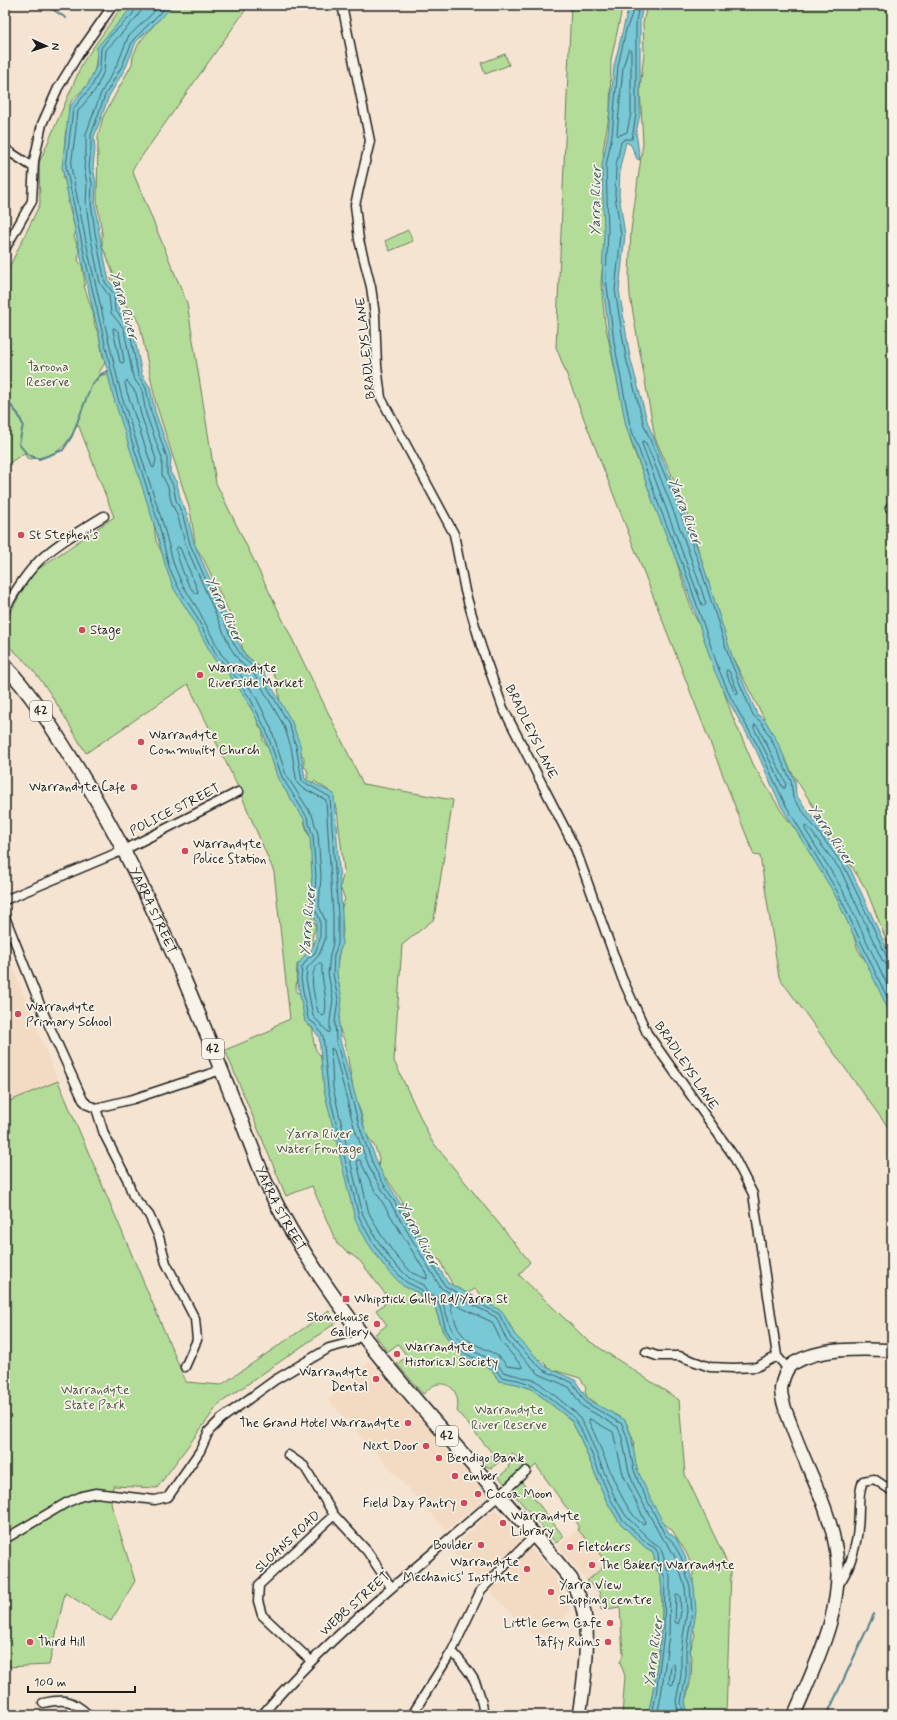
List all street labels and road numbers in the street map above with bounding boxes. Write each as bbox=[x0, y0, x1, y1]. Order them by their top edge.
street label: BRADLEYS LANE bbox=[352, 296, 380, 400]
street label: BRADLEYS LANE bbox=[501, 682, 561, 782]
road number: 42 bbox=[30, 701, 52, 721]
street label: POLICE STREET bbox=[127, 780, 223, 840]
street label: YARRA STREET bbox=[125, 865, 181, 957]
street label: BRADLEYS LANE bbox=[650, 1019, 722, 1113]
road number: 42 bbox=[202, 1039, 224, 1059]
street label: YARRA STREET bbox=[252, 1164, 310, 1254]
road number: 42 bbox=[436, 1426, 458, 1446]
street label: SLOANS ROAD bbox=[252, 1507, 324, 1577]
street label: WEBB STREET bbox=[316, 1568, 394, 1640]

